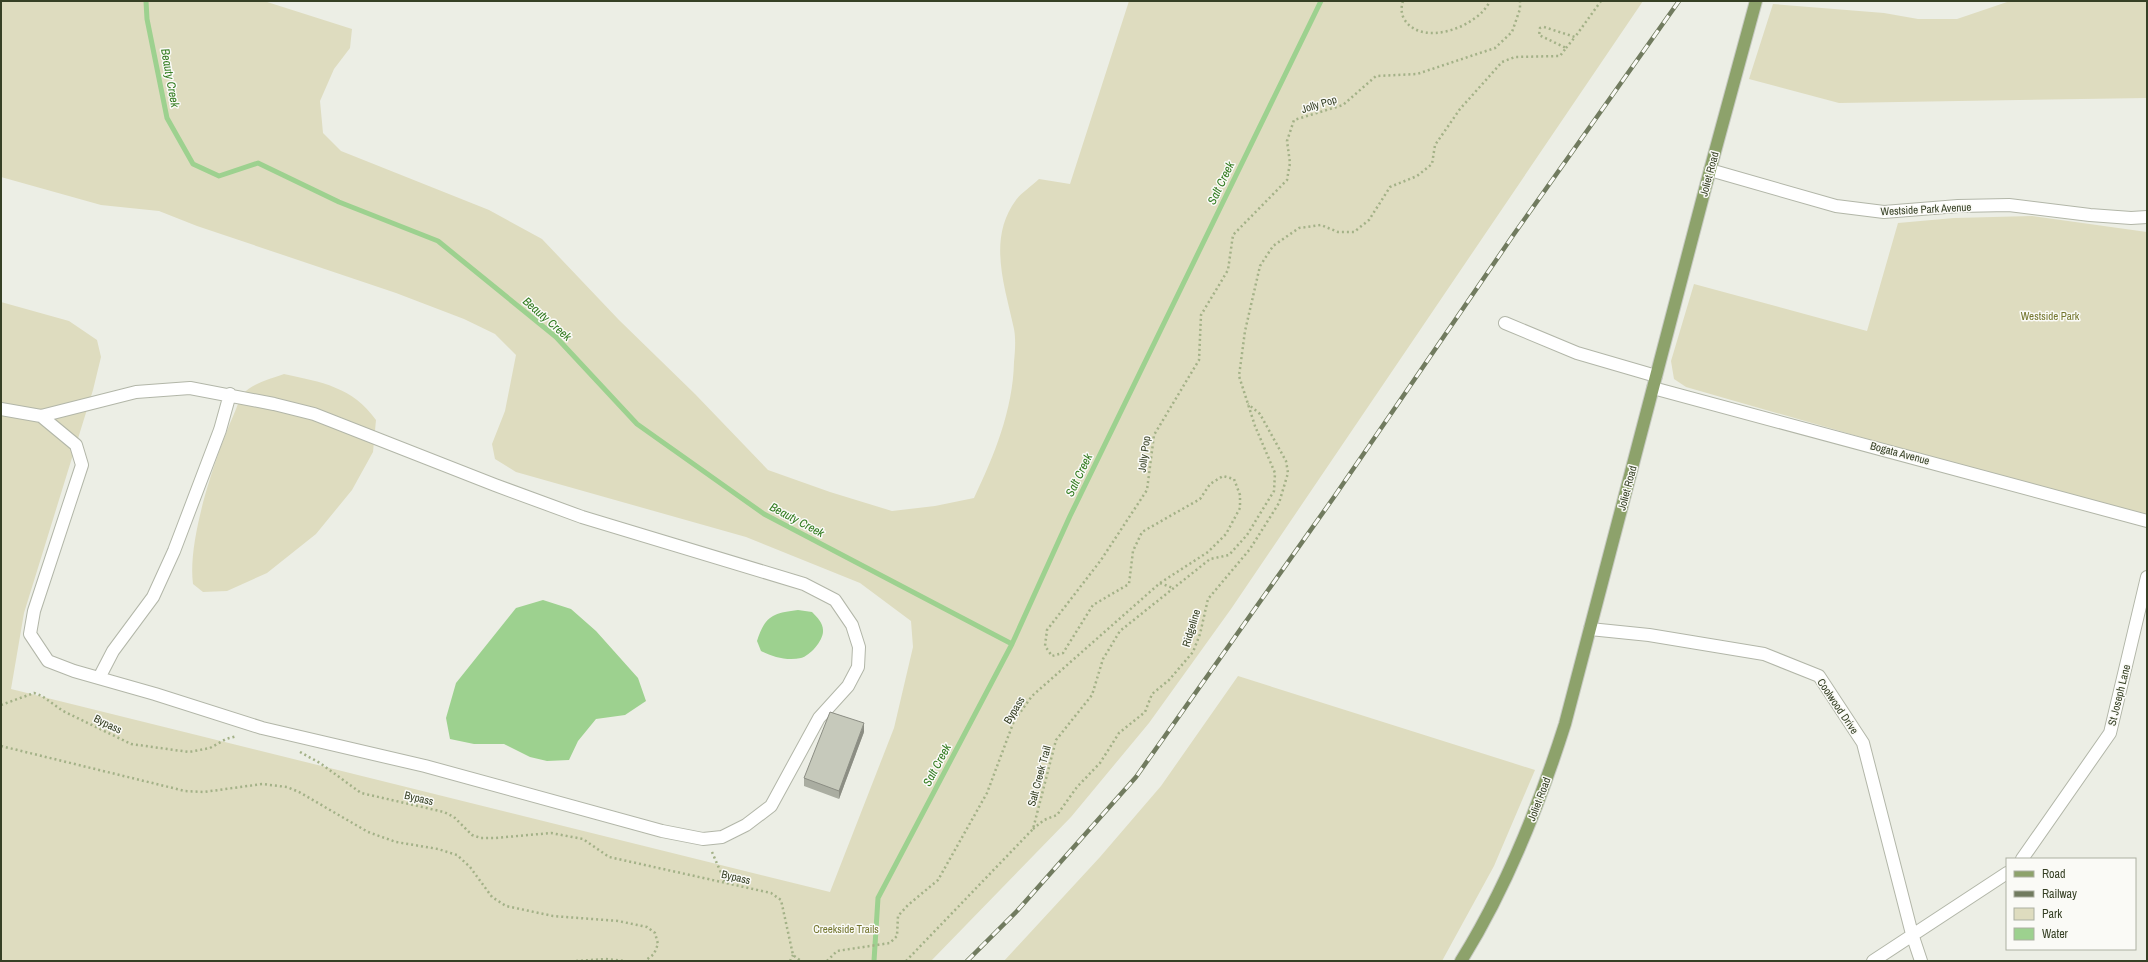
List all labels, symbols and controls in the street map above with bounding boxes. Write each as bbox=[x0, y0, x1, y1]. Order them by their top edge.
water label: Beauty Creek bbox=[157, 47, 183, 110]
street label: Jolly Pop bbox=[1299, 92, 1339, 116]
street label: Joliet Road bbox=[1696, 150, 1722, 198]
water label: Salt Creek bbox=[1204, 158, 1239, 207]
street label: Westside Park Avenue bbox=[1880, 200, 1972, 218]
water label: Beauty Creek bbox=[519, 293, 576, 345]
park label: Westside Park bbox=[2021, 309, 2080, 323]
street label: Jolly Pop bbox=[1135, 435, 1153, 473]
street label: Bogata Avenue bbox=[1869, 438, 1931, 468]
water label: Salt Creek bbox=[1062, 450, 1097, 499]
street label: Joliet Road bbox=[1614, 464, 1640, 512]
water label: Beauty Creek bbox=[767, 499, 828, 542]
street label: Ridgeline bbox=[1179, 607, 1203, 649]
street label: St Joseph Lane bbox=[2105, 663, 2133, 727]
street label: Coolwood Drive bbox=[1814, 675, 1862, 737]
street label: Bypass bbox=[1000, 693, 1028, 726]
street label: Bypass bbox=[92, 711, 125, 737]
water label: Salt Creek bbox=[919, 740, 955, 789]
street label: Salt Creek Trail bbox=[1024, 744, 1054, 808]
street label: Joliet Road bbox=[1524, 775, 1554, 823]
street label: Bypass bbox=[403, 788, 435, 808]
legend bbox=[2006, 858, 2136, 950]
text: Road bbox=[2042, 866, 2066, 882]
street label: Bypass bbox=[720, 867, 752, 887]
text: Railway bbox=[2042, 886, 2077, 902]
text: Park bbox=[2042, 906, 2062, 922]
park label: Creekside Trails bbox=[813, 922, 879, 936]
text: Water bbox=[2042, 926, 2069, 942]

